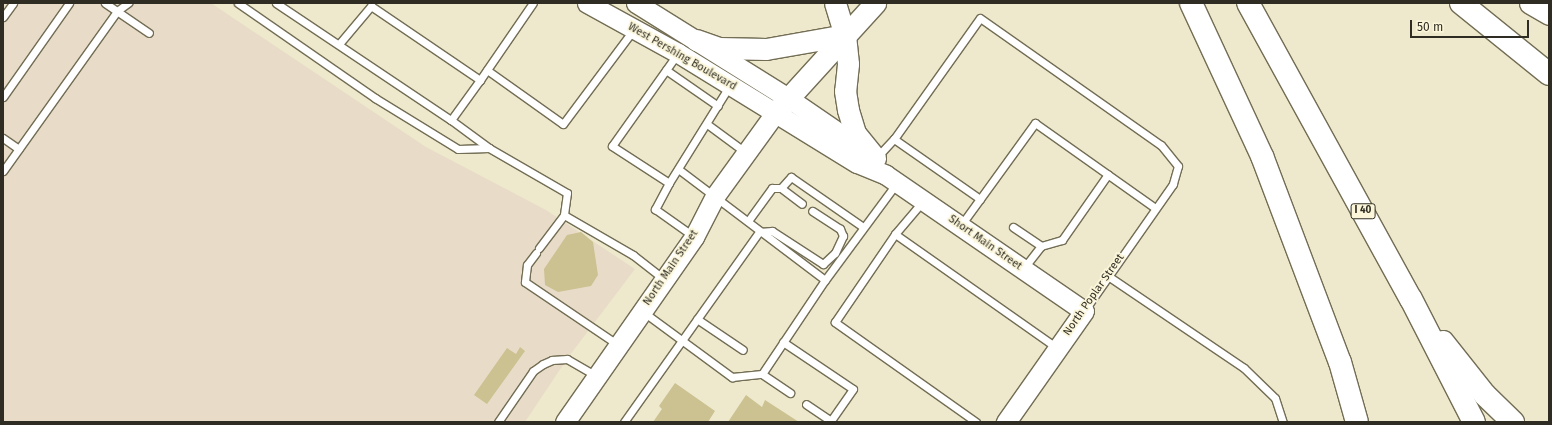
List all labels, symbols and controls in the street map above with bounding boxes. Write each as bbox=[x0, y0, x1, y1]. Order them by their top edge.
scale bar bbox=[1412, 12, 1531, 38]
street label: West Pershing Boulevard bbox=[625, 20, 739, 94]
text: 50 m bbox=[1417, 20, 1443, 34]
road number: I 40 bbox=[1350, 203, 1376, 219]
street label: Short Main Street bbox=[946, 213, 1024, 273]
street label: North Main Street bbox=[641, 228, 701, 308]
street label: North Poplar Street bbox=[1061, 252, 1127, 338]

